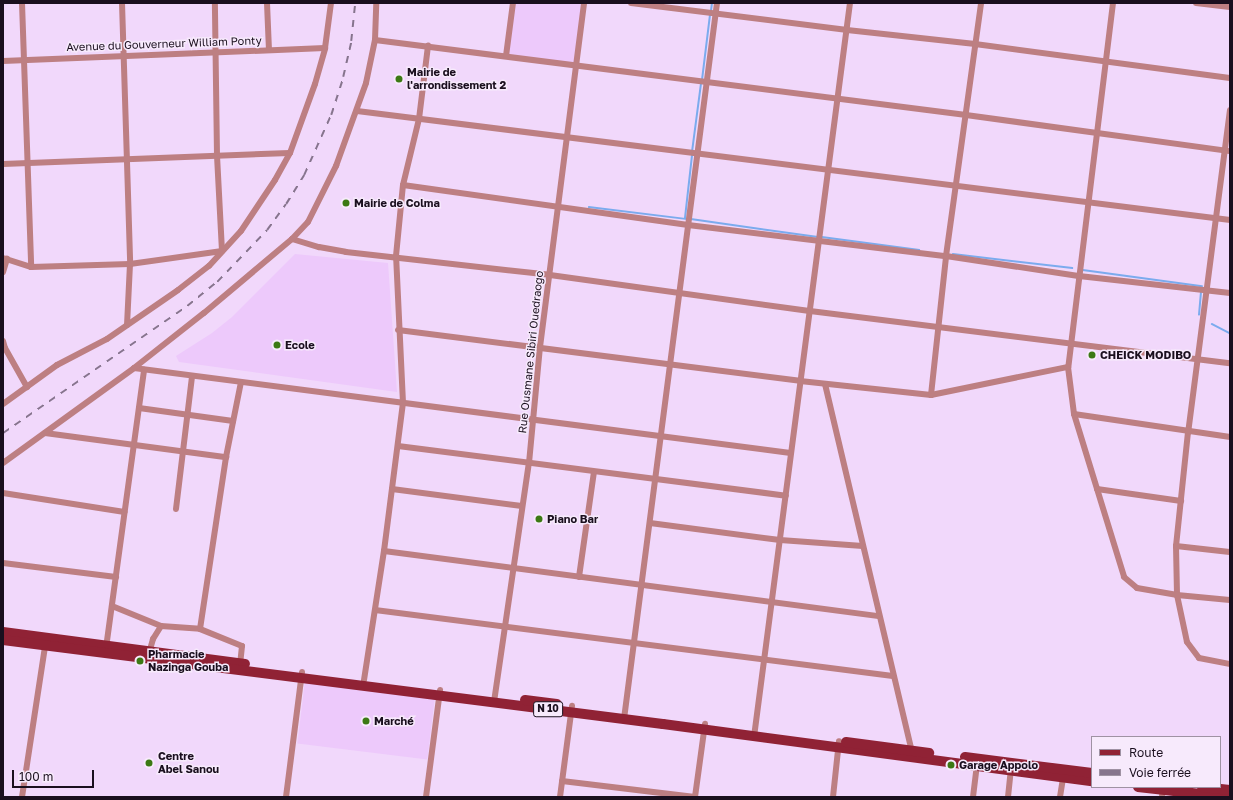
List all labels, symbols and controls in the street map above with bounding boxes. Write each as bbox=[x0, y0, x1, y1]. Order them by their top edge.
street label: Avenue du Gouverneur William Ponty bbox=[66, 34, 262, 54]
place label: Mairie de l'arrondissement 2 bbox=[407, 66, 506, 92]
marker: Mairie de l'arrondissement 2 bbox=[394, 74, 404, 84]
place label: Mairie de Colma bbox=[354, 196, 440, 210]
marker: Mairie de Colma bbox=[341, 198, 351, 208]
street label: Rue Ousmane Sibiri Ouedraogo bbox=[516, 270, 546, 434]
place label: Ecole bbox=[285, 338, 315, 352]
marker: Ecole bbox=[272, 340, 282, 350]
place label: CHEICK MODIBO bbox=[1100, 348, 1191, 362]
marker: CHEICK MODIBO bbox=[1087, 350, 1097, 360]
place label: Piano Bar bbox=[547, 512, 598, 526]
marker: Piano Bar bbox=[534, 514, 544, 524]
place label: Pharmacie Nazinga Gouba bbox=[148, 648, 228, 674]
marker: Pharmacie Nazinga Gouba bbox=[135, 656, 145, 666]
road number: N 10 bbox=[533, 701, 563, 717]
place label: Marché bbox=[374, 714, 414, 728]
marker: Marché bbox=[361, 716, 371, 726]
legend bbox=[1091, 736, 1221, 788]
text: Route bbox=[1129, 745, 1163, 760]
place label: Centre Abel Sanou bbox=[158, 750, 219, 776]
marker: Centre Abel Sanou bbox=[143, 757, 155, 769]
place label: Garage Appolo bbox=[959, 758, 1038, 772]
marker: Garage Appolo bbox=[946, 760, 956, 770]
scale bar bbox=[14, 762, 96, 788]
text: Voie ferrée bbox=[1129, 765, 1191, 780]
text: 100 m bbox=[19, 769, 53, 784]

